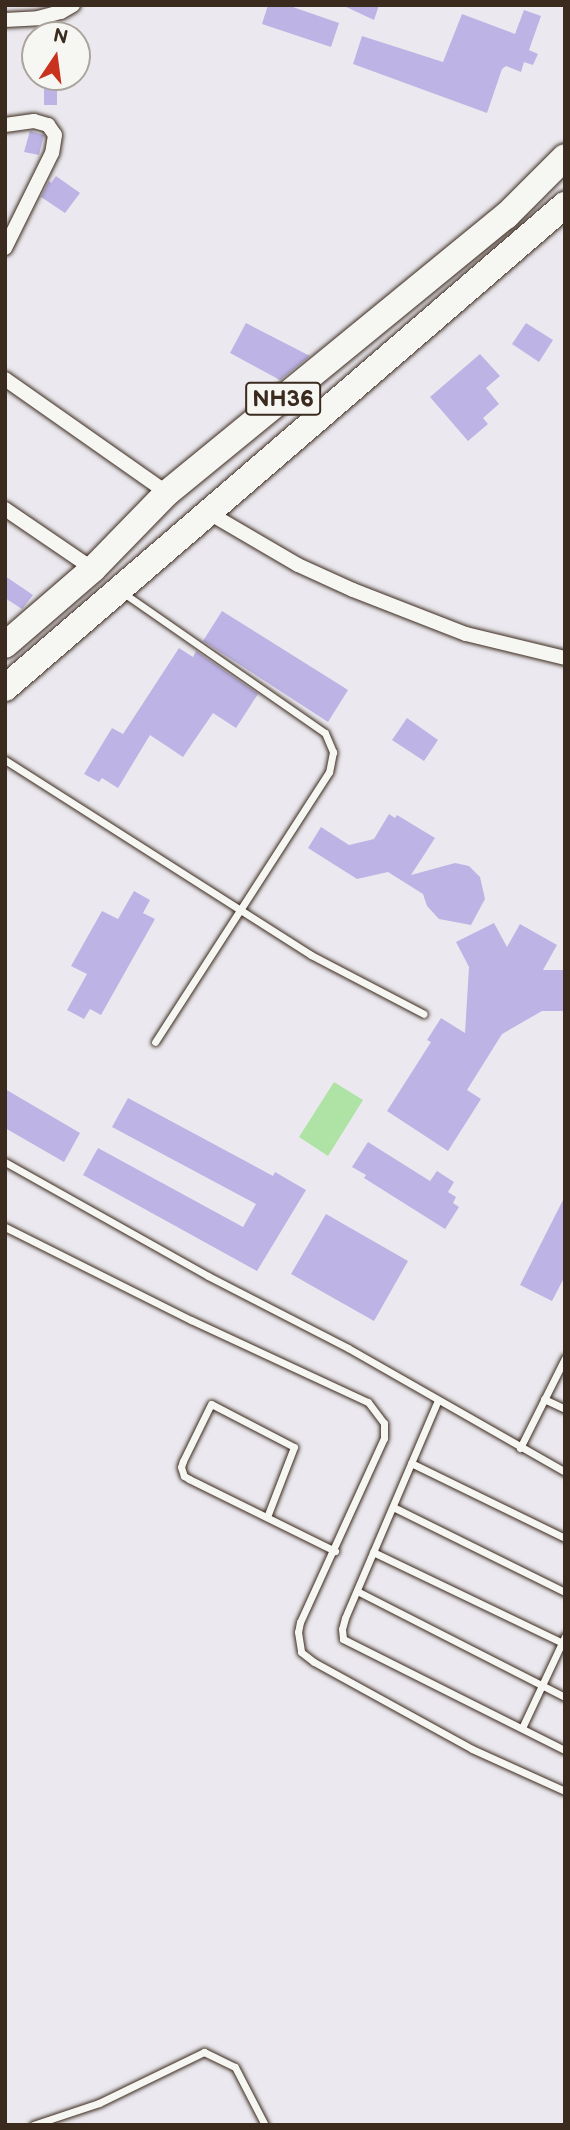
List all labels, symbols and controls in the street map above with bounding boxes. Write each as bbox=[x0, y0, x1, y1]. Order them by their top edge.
north arrow bbox=[21, 21, 91, 91]
text: N bbox=[51, 24, 70, 50]
road number: NH36 bbox=[244, 380, 322, 418]

